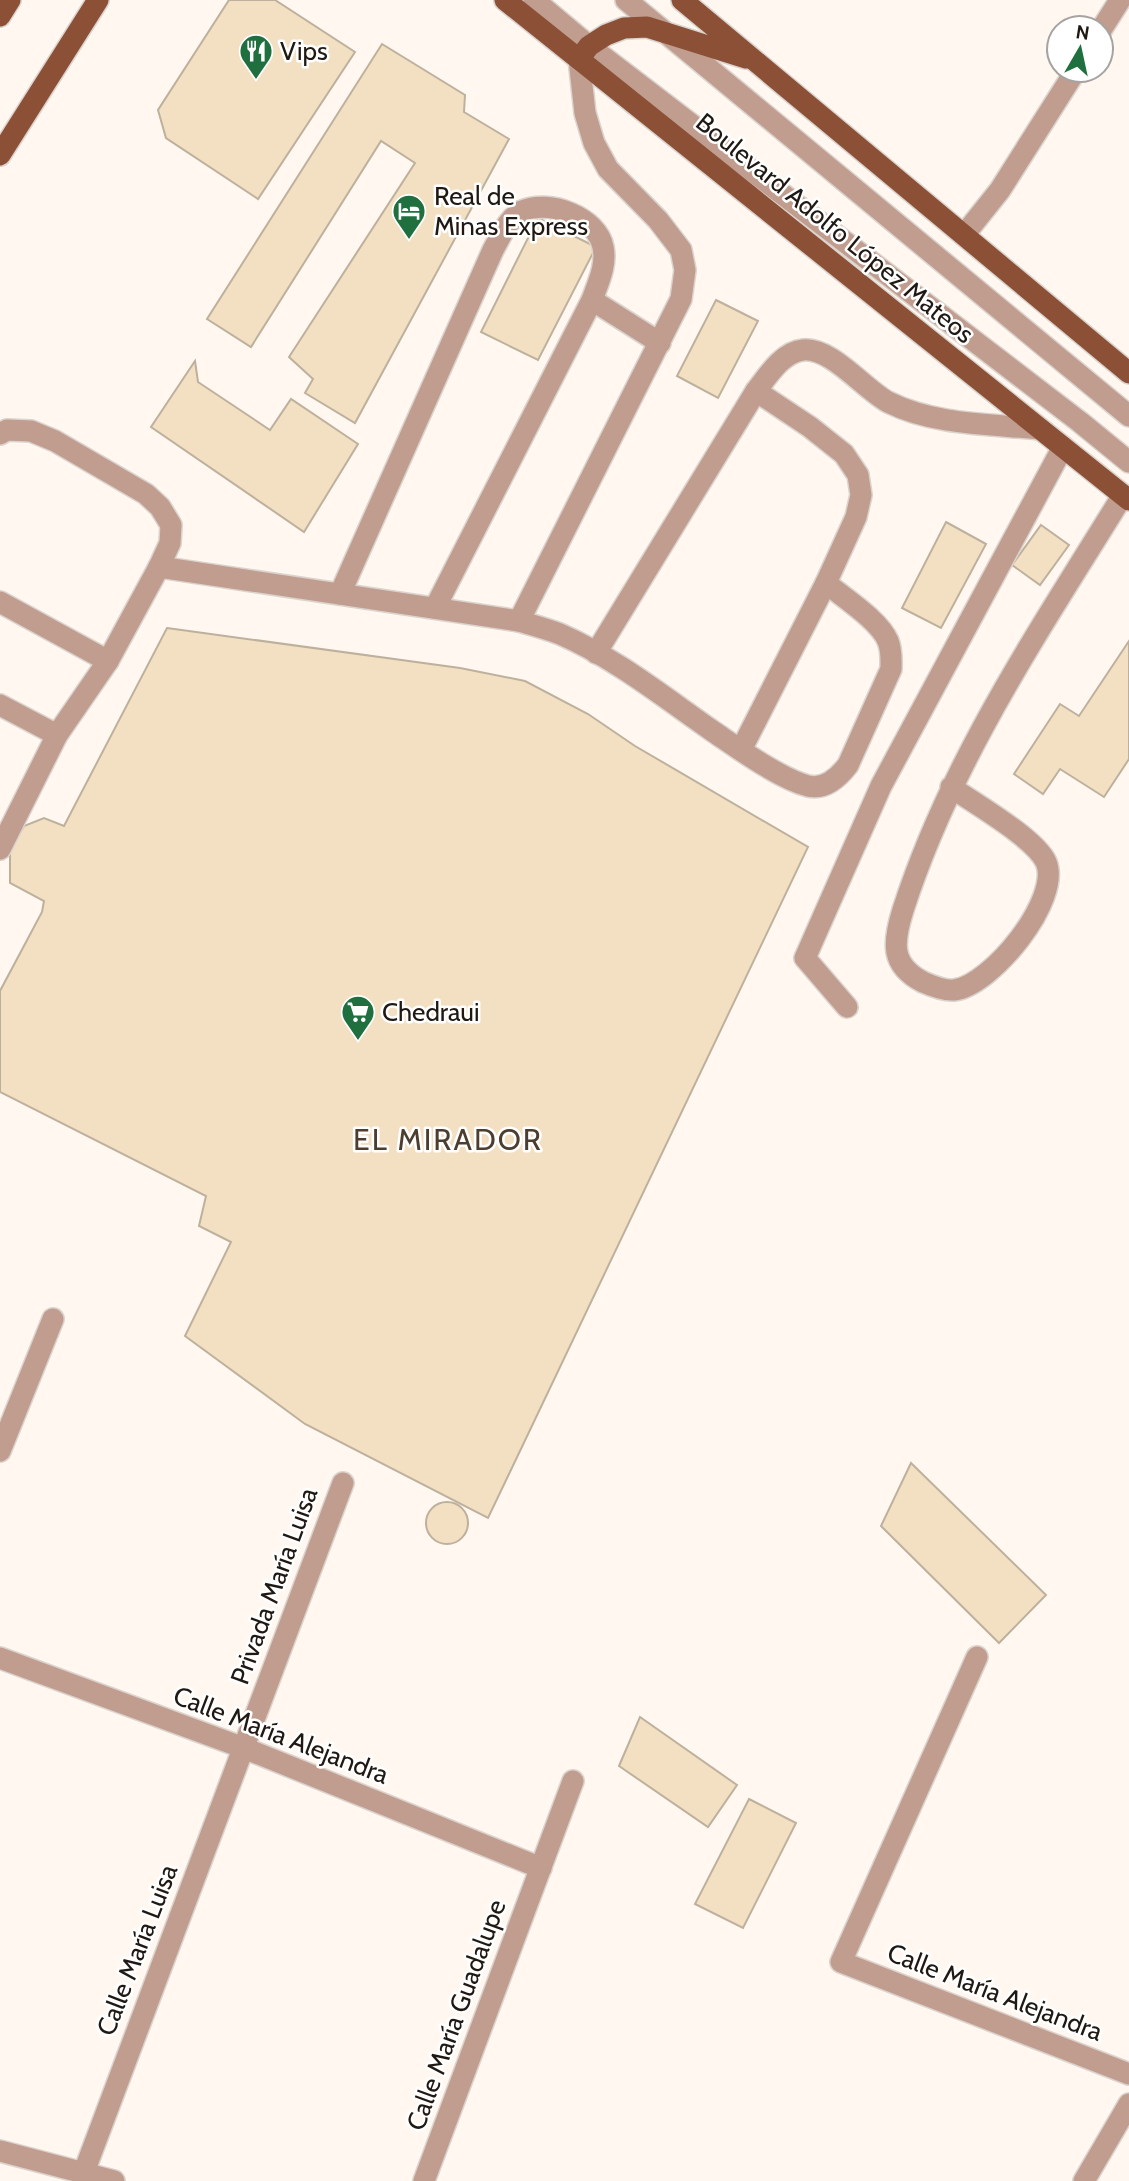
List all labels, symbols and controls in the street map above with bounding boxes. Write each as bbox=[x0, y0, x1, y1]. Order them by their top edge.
north arrow bbox=[1045, 14, 1115, 84]
text: N bbox=[1074, 20, 1091, 45]
restaurant icon: Vips bbox=[237, 32, 275, 81]
place label: Vips bbox=[280, 35, 328, 67]
street label: Boulevard Adolfo López Mateos bbox=[690, 106, 981, 350]
place label: Real de Minas Express bbox=[434, 180, 588, 242]
hotel icon: Real de Minas Express bbox=[390, 192, 428, 241]
supermarket icon: Chedraui bbox=[339, 993, 377, 1042]
place label: Chedraui bbox=[382, 996, 480, 1028]
district label: EL MIRADOR bbox=[353, 1121, 543, 1158]
street label: Privada María Luisa bbox=[224, 1483, 325, 1689]
street label: Calle María Alejandra bbox=[169, 1679, 394, 1791]
street label: Calle María Luisa bbox=[90, 1860, 184, 2040]
street label: Calle María Guadalupe bbox=[399, 1895, 513, 2135]
street label: Calle María Alejandra bbox=[883, 1936, 1108, 2048]

